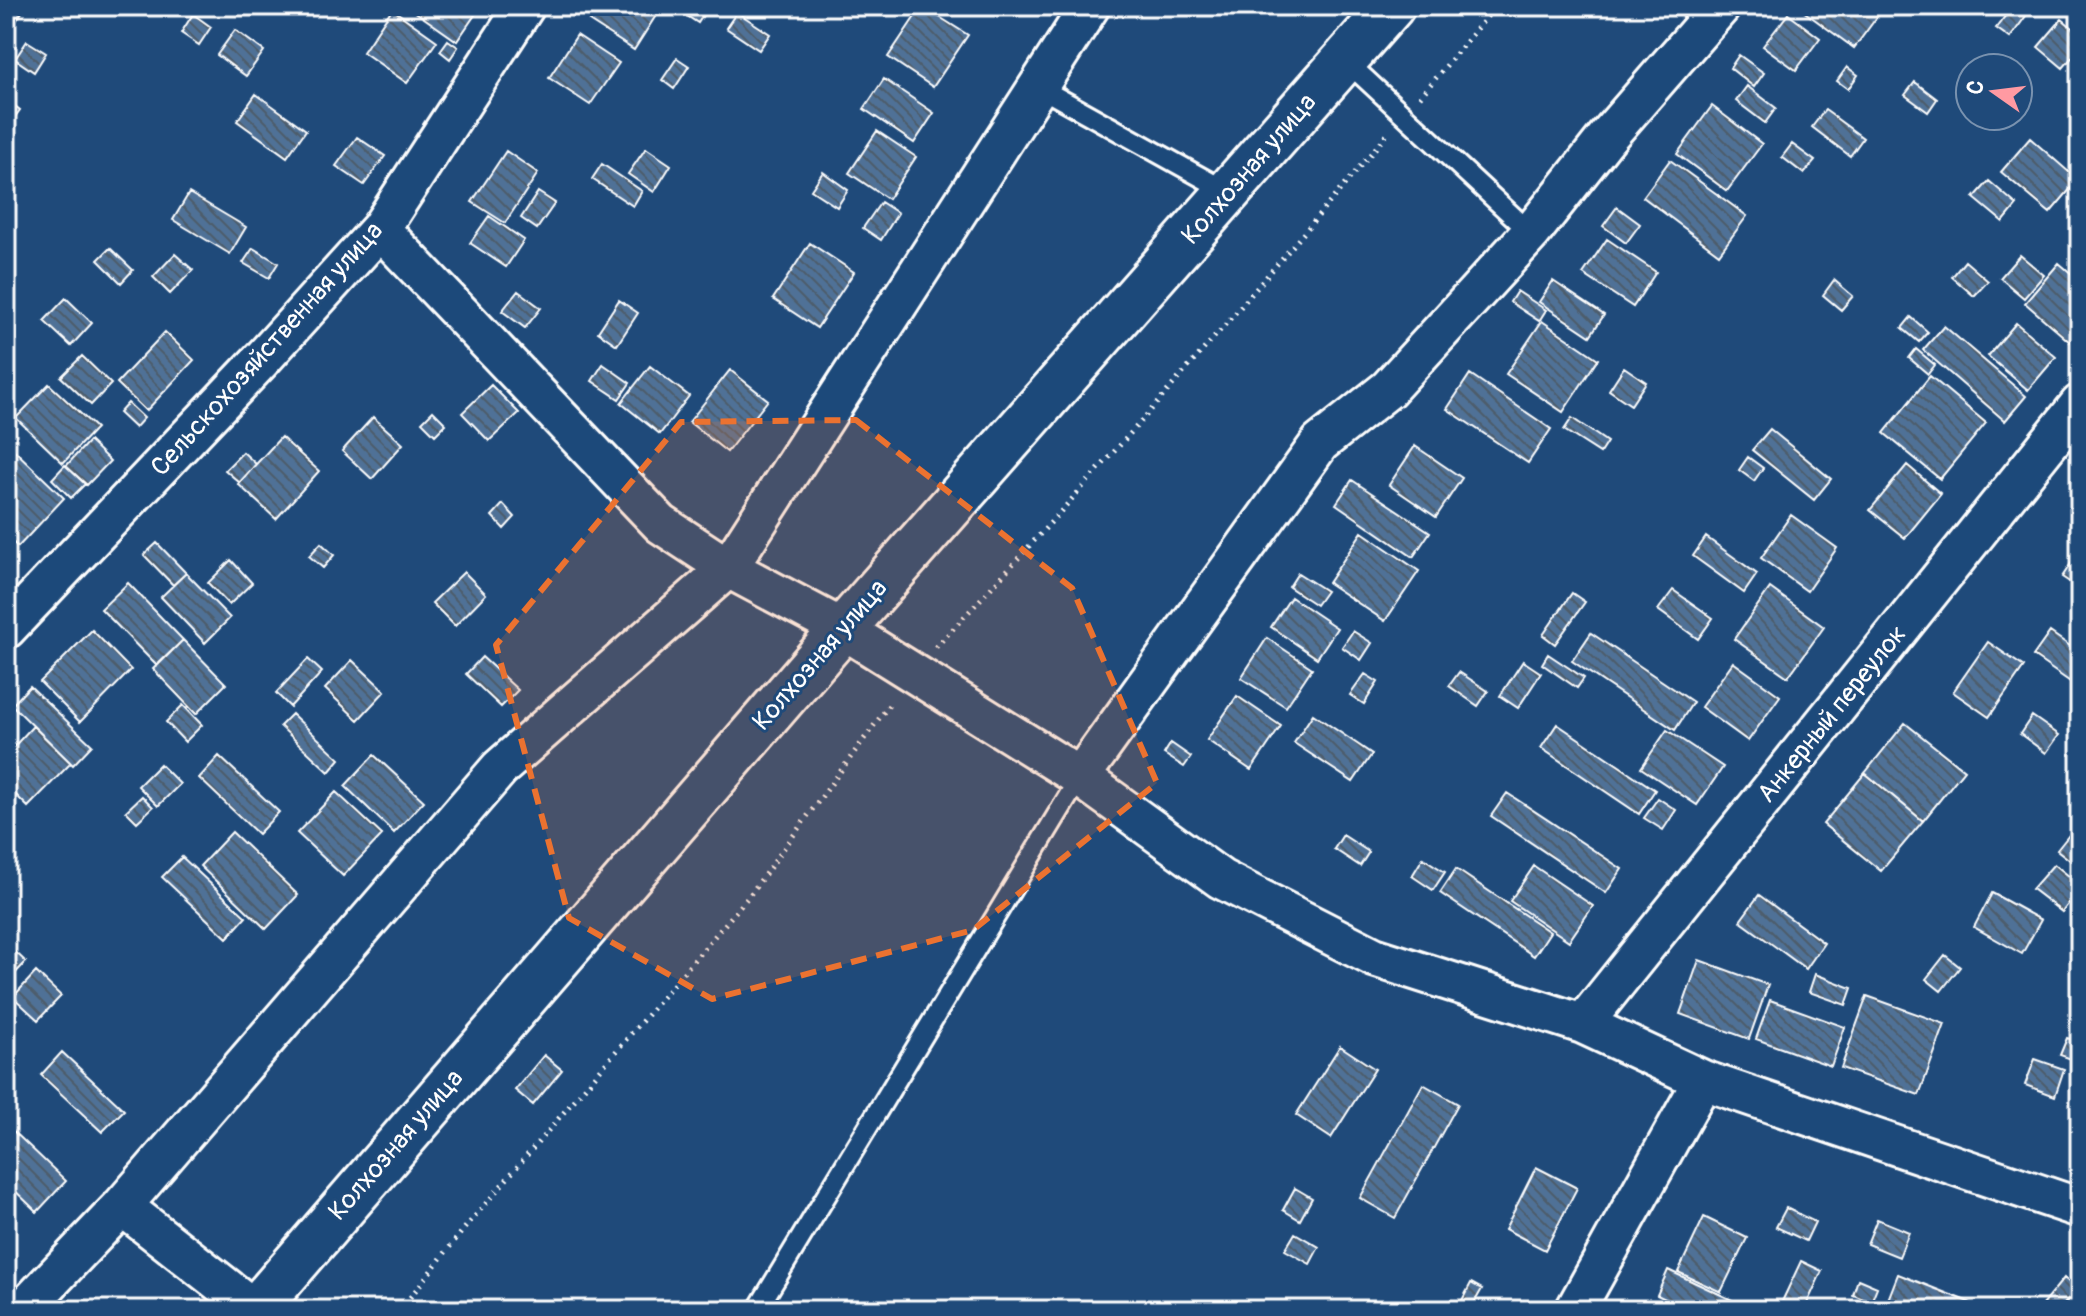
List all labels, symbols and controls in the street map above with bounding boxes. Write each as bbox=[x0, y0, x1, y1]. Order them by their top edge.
north arrow bbox=[1954, 52, 2034, 132]
text: С bbox=[1960, 77, 1991, 97]
street label: Колхозная улица bbox=[1175, 87, 1323, 251]
street label: Сельскохозяйственная улица bbox=[144, 215, 390, 483]
street label: Колхозная улица bbox=[746, 573, 894, 737]
street label: Анкерный переулок bbox=[1751, 619, 1913, 809]
street label: Колхозная улица bbox=[322, 1063, 470, 1227]

